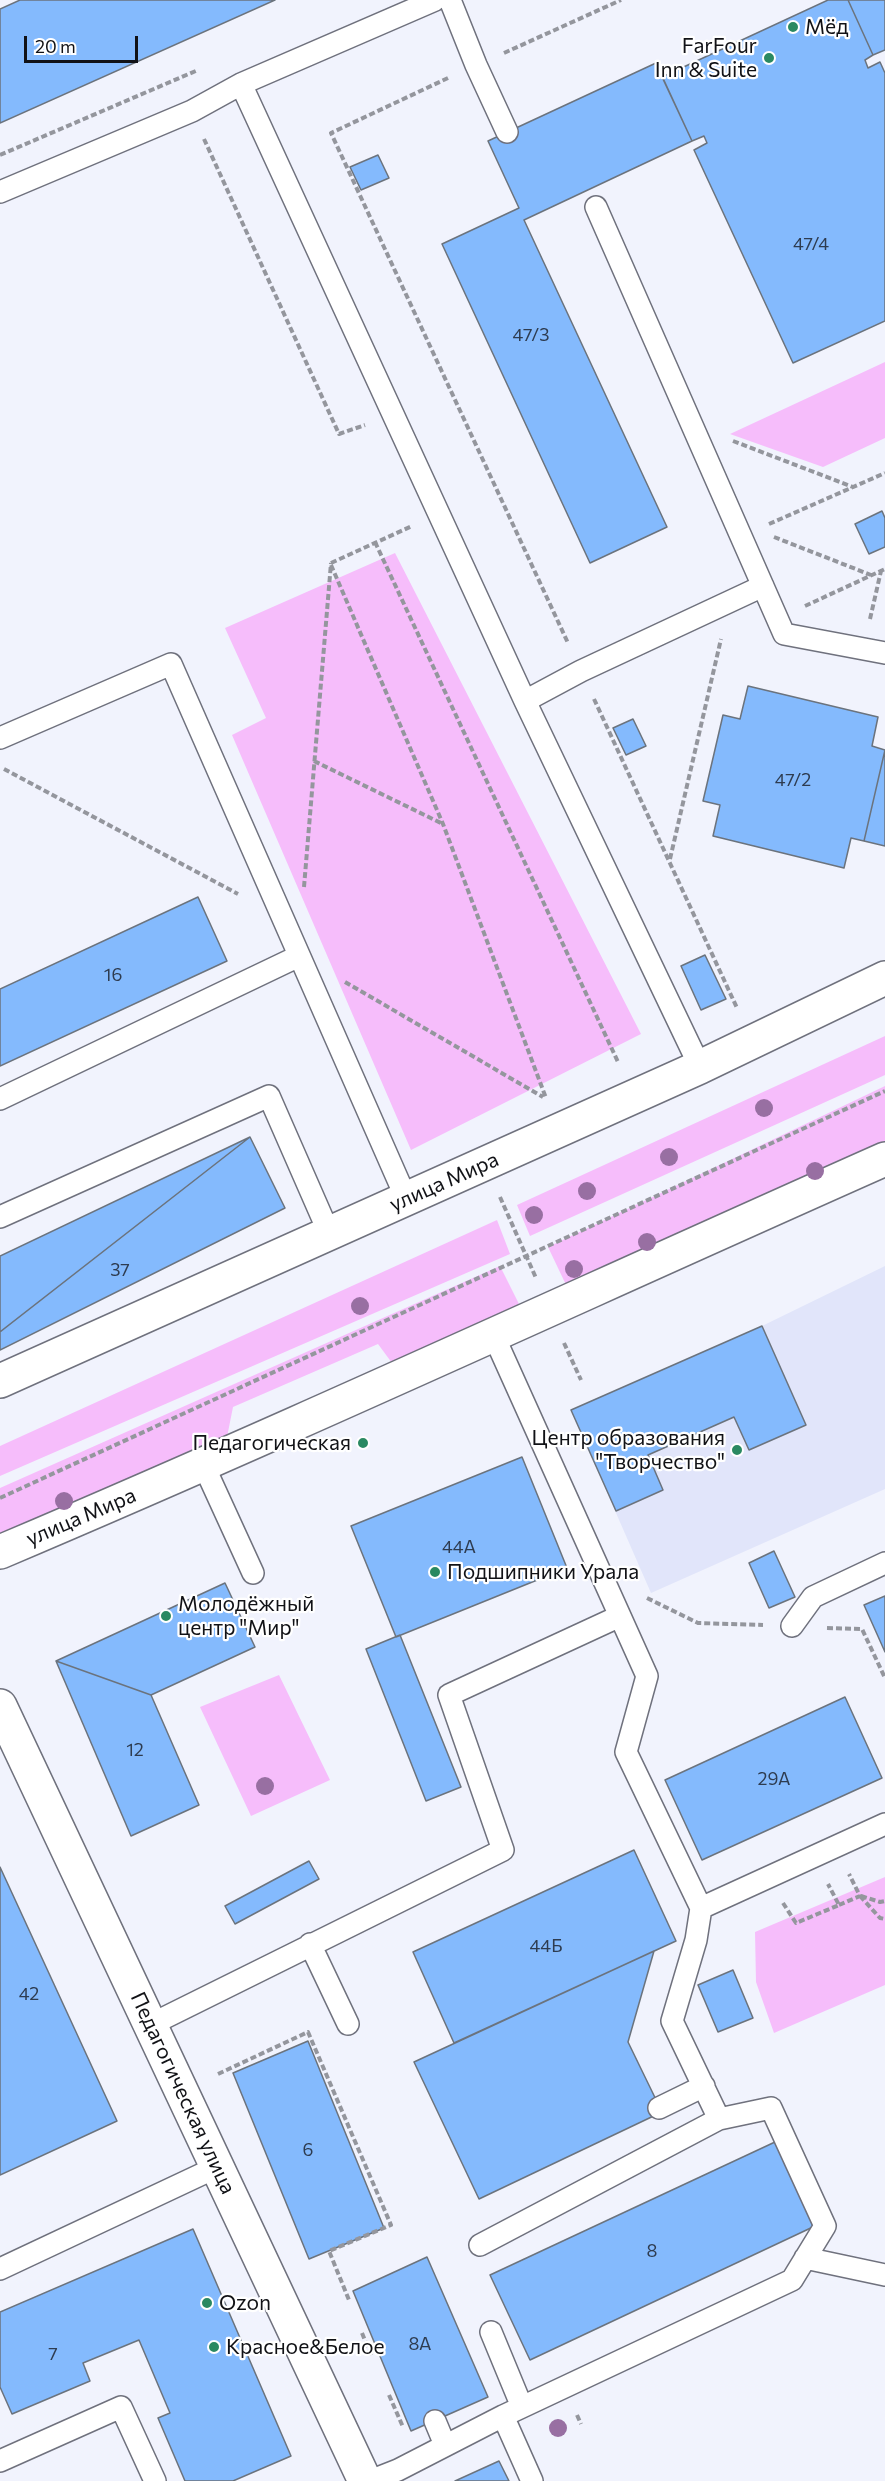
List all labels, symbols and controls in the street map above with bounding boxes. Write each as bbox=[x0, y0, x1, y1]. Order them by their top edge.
place label: Мёд bbox=[805, 14, 848, 40]
marker: Мёд bbox=[786, 20, 800, 34]
scale bar bbox=[27, 24, 141, 62]
place label: FarFour Inn & Suite bbox=[655, 33, 757, 83]
text: 20 m bbox=[35, 35, 76, 57]
marker: FarFour Inn & Suite bbox=[762, 51, 776, 65]
house number: 47/4 bbox=[793, 233, 829, 255]
house number: 47/3 bbox=[513, 324, 549, 346]
house number: 47/2 bbox=[775, 769, 811, 791]
house number: 16 bbox=[104, 964, 122, 986]
street label: улица Мира bbox=[386, 1147, 502, 1217]
house number: 37 bbox=[110, 1259, 130, 1281]
place label: Центр образования "Творчество" bbox=[532, 1425, 725, 1475]
place label: Педагогическая bbox=[192, 1430, 351, 1456]
marker: Педагогическая bbox=[356, 1436, 370, 1450]
marker: Центр образования "Творчество" bbox=[730, 1443, 744, 1457]
street label: улица Мира bbox=[22, 1483, 140, 1551]
house number: 44А bbox=[442, 1536, 476, 1558]
place label: Подшипники Урала bbox=[447, 1559, 639, 1585]
marker: Подшипники Урала bbox=[428, 1565, 442, 1579]
place label: Молодёжный центр "Мир" bbox=[178, 1591, 314, 1641]
marker: Молодёжный центр "Мир" bbox=[159, 1609, 173, 1623]
house number: 12 bbox=[126, 1739, 144, 1761]
house number: 29А bbox=[758, 1768, 790, 1790]
house number: 44Б bbox=[530, 1935, 562, 1957]
house number: 42 bbox=[19, 1983, 39, 2005]
street label: Педагогическая улица bbox=[125, 1988, 241, 2198]
house number: 6 bbox=[303, 2139, 313, 2161]
house number: 8 bbox=[647, 2240, 657, 2262]
place label: Ozon bbox=[219, 2290, 271, 2316]
marker: Ozon bbox=[200, 2296, 214, 2310]
house number: 8А bbox=[409, 2333, 431, 2355]
place label: Красное&Белое bbox=[226, 2334, 385, 2360]
marker: Красное&Белое bbox=[207, 2340, 221, 2354]
house number: 7 bbox=[48, 2343, 58, 2365]

